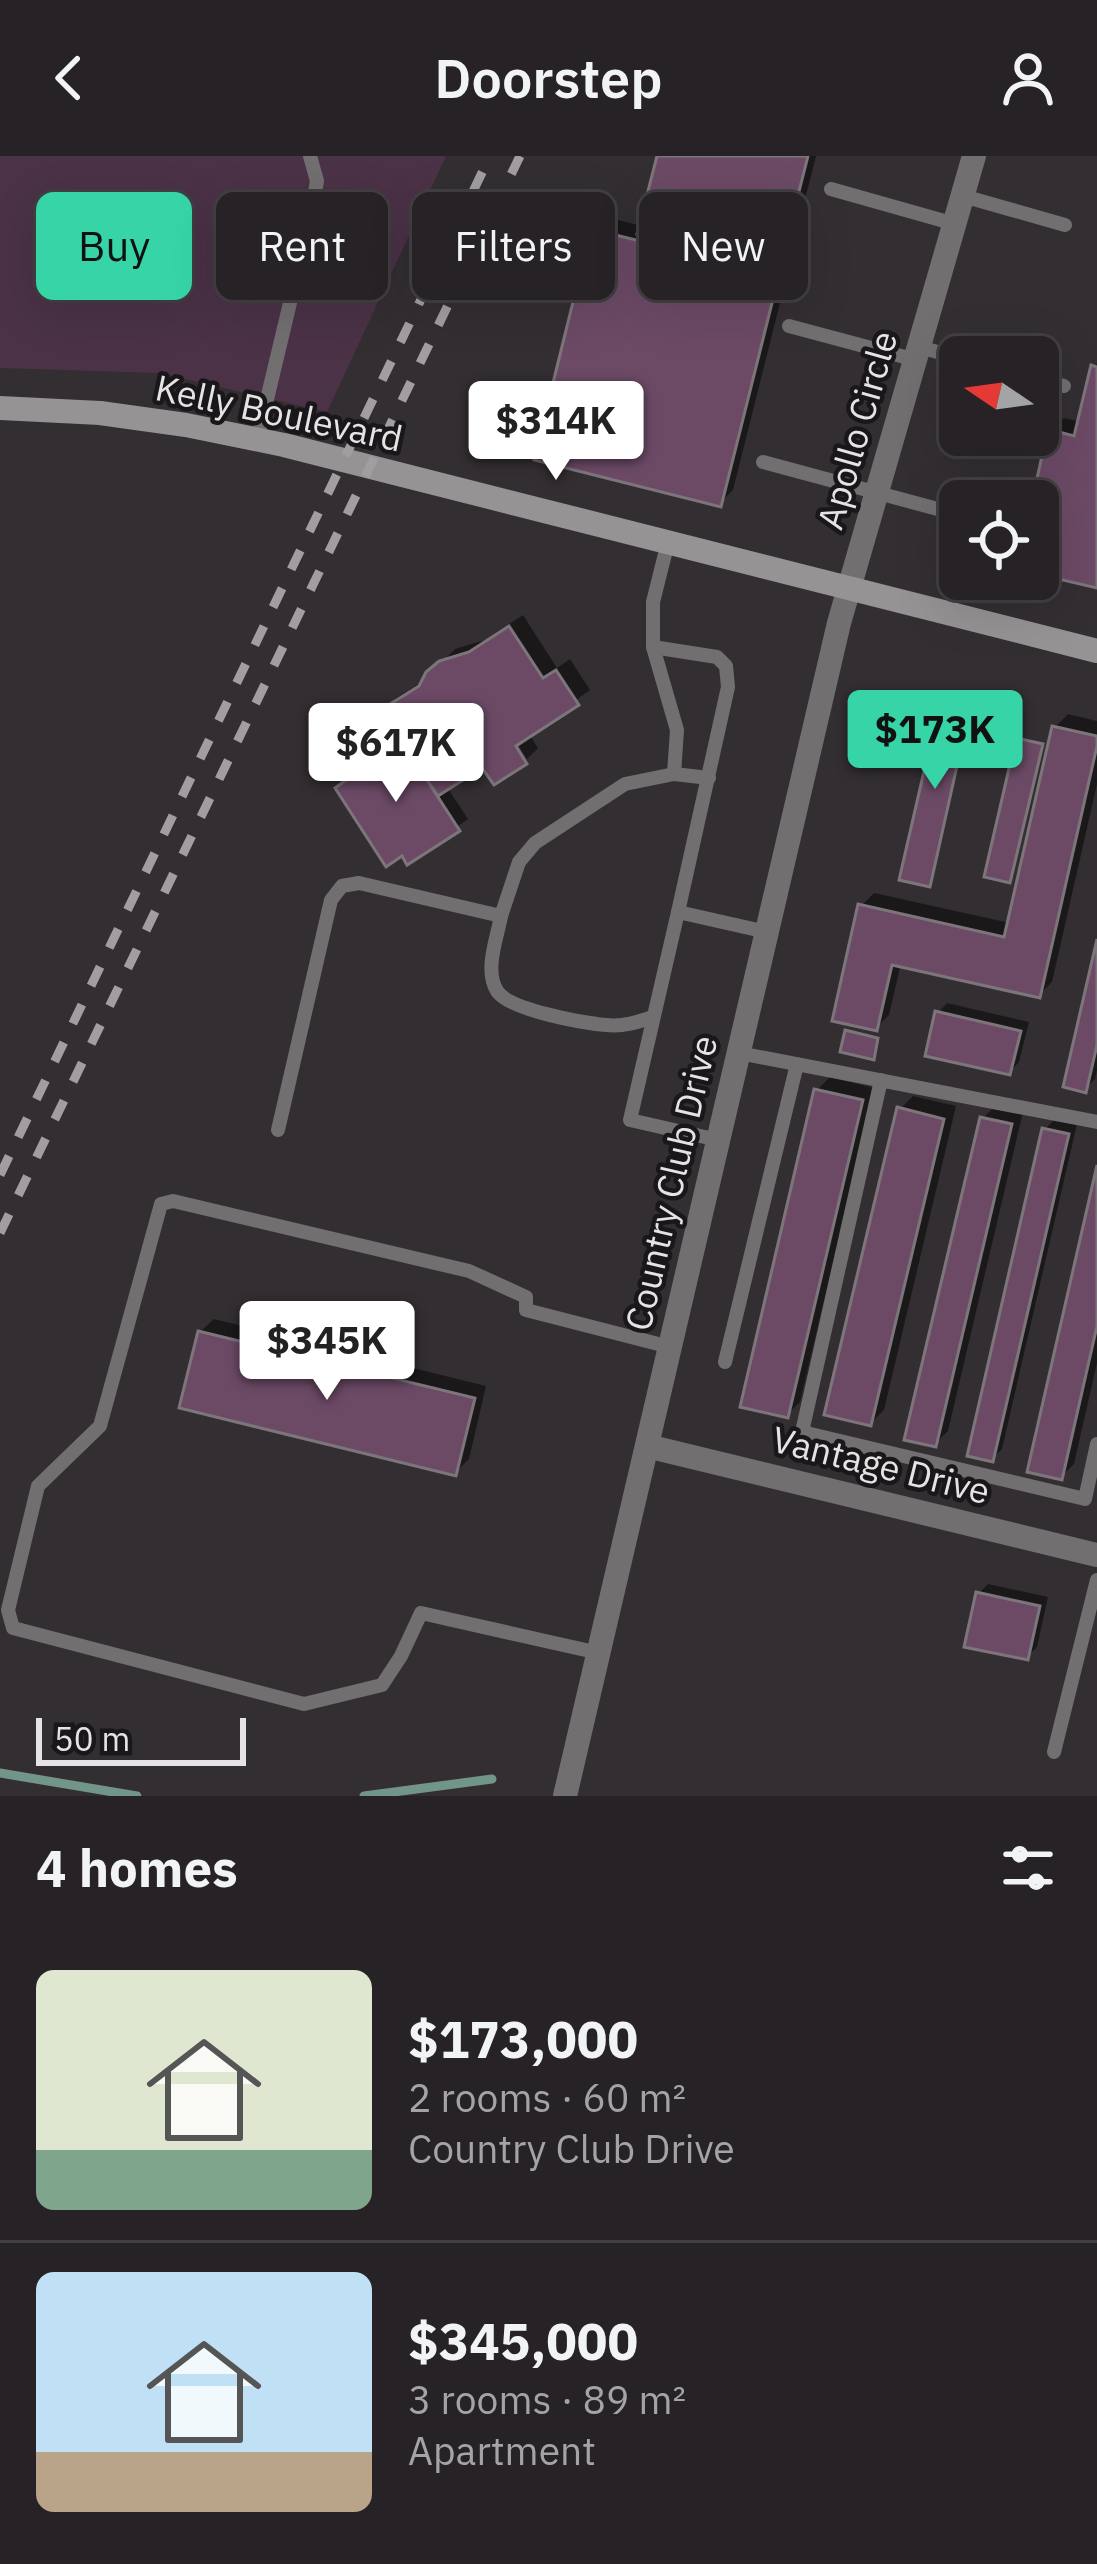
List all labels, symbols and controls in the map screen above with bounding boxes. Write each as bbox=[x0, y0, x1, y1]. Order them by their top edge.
text: Doorstep bbox=[434, 43, 663, 113]
icon: back bbox=[36, 45, 102, 111]
icon: person bbox=[995, 45, 1061, 111]
chip: Buy bbox=[36, 192, 192, 300]
chip: Rent bbox=[216, 192, 388, 300]
chip: Filters bbox=[412, 192, 615, 300]
chip: New bbox=[639, 192, 808, 300]
street label: Apollo Circle bbox=[806, 325, 907, 535]
north arrow bbox=[939, 336, 1059, 456]
map controls bbox=[939, 336, 1059, 600]
street label: Kelly Boulevard bbox=[151, 363, 407, 462]
pin: $314K bbox=[472, 381, 640, 483]
text: $314K bbox=[496, 394, 616, 445]
button: locate bbox=[939, 480, 1059, 600]
pin: $173K bbox=[851, 690, 1019, 792]
pin: $617K bbox=[312, 703, 480, 805]
text: $173K bbox=[875, 703, 995, 754]
text: $617K bbox=[336, 716, 456, 767]
street label: Country Club Drive bbox=[614, 1031, 727, 1335]
pin: $345K bbox=[243, 1301, 411, 1403]
text: $345K bbox=[267, 1314, 387, 1365]
street label: Vantage Drive bbox=[767, 1415, 995, 1514]
scale bar bbox=[36, 1712, 246, 1765]
text: 50 m bbox=[54, 1717, 130, 1760]
text: 4 homes bbox=[36, 1835, 238, 1901]
icon: filters bbox=[995, 1835, 1061, 1901]
text: $173,000 bbox=[408, 2006, 638, 2072]
icon: home bbox=[132, 2018, 276, 2162]
text: 2 rooms · 60 m² bbox=[408, 2072, 686, 2123]
text: Country Club Drive bbox=[408, 2123, 735, 2174]
text: $345,000 bbox=[408, 2308, 638, 2374]
icon: home bbox=[132, 2320, 276, 2464]
text: 3 rooms · 89 m² bbox=[408, 2374, 686, 2425]
text: Apartment bbox=[408, 2425, 596, 2476]

